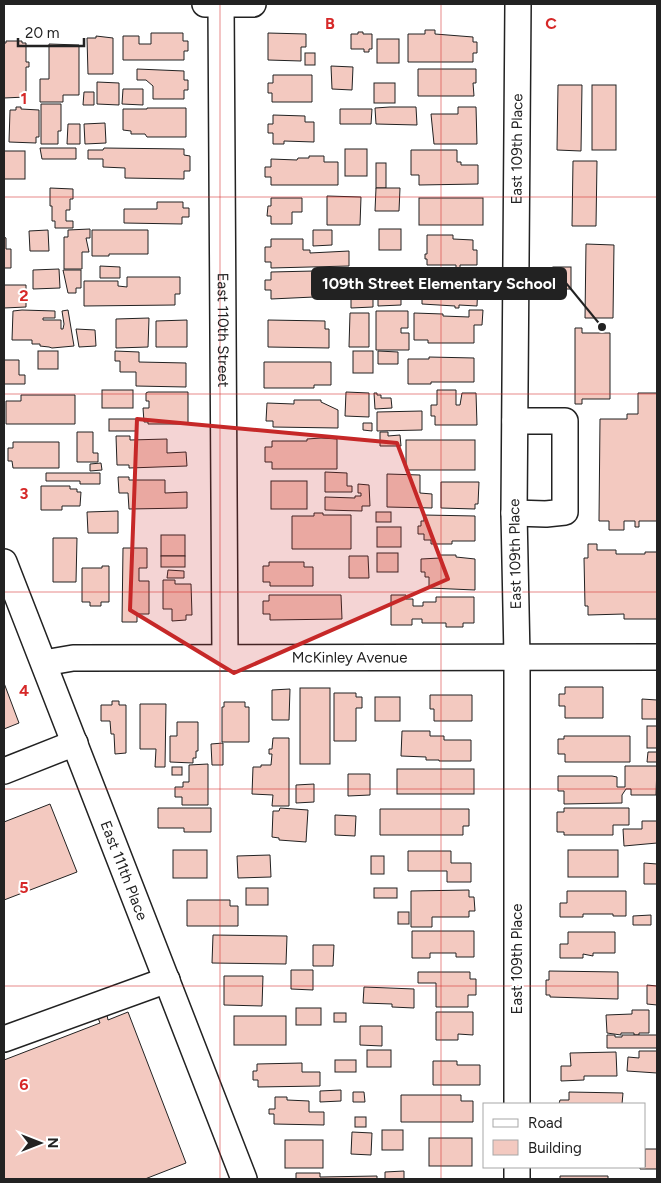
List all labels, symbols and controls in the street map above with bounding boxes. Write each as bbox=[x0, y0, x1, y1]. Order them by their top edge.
text: B bbox=[325, 14, 335, 33]
text: C bbox=[545, 14, 557, 33]
scale bar bbox=[18, 15, 84, 47]
text: 20 m bbox=[25, 24, 59, 42]
text: 1 bbox=[21, 89, 27, 108]
street label: East 109th Place bbox=[507, 93, 526, 205]
callout: 109th Street Elementary School bbox=[312, 268, 566, 299]
street label: East 110th Street bbox=[214, 273, 232, 388]
text: 109th Street Elementary School bbox=[322, 274, 556, 293]
text: 2 bbox=[19, 286, 29, 305]
text: 3 bbox=[20, 484, 29, 503]
street label: East 109th Place bbox=[505, 498, 525, 610]
street label: McKinley Avenue bbox=[292, 648, 407, 667]
text: 4 bbox=[19, 681, 29, 700]
street label: East 111th Place bbox=[97, 818, 151, 923]
text: 5 bbox=[19, 878, 29, 897]
street label: East 109th Place bbox=[508, 904, 526, 1014]
text: 6 bbox=[19, 1075, 29, 1094]
legend bbox=[483, 1103, 646, 1168]
text: Road bbox=[528, 1114, 563, 1132]
north arrow bbox=[15, 1118, 65, 1168]
text: N bbox=[44, 1138, 61, 1148]
text: Building bbox=[528, 1139, 582, 1157]

